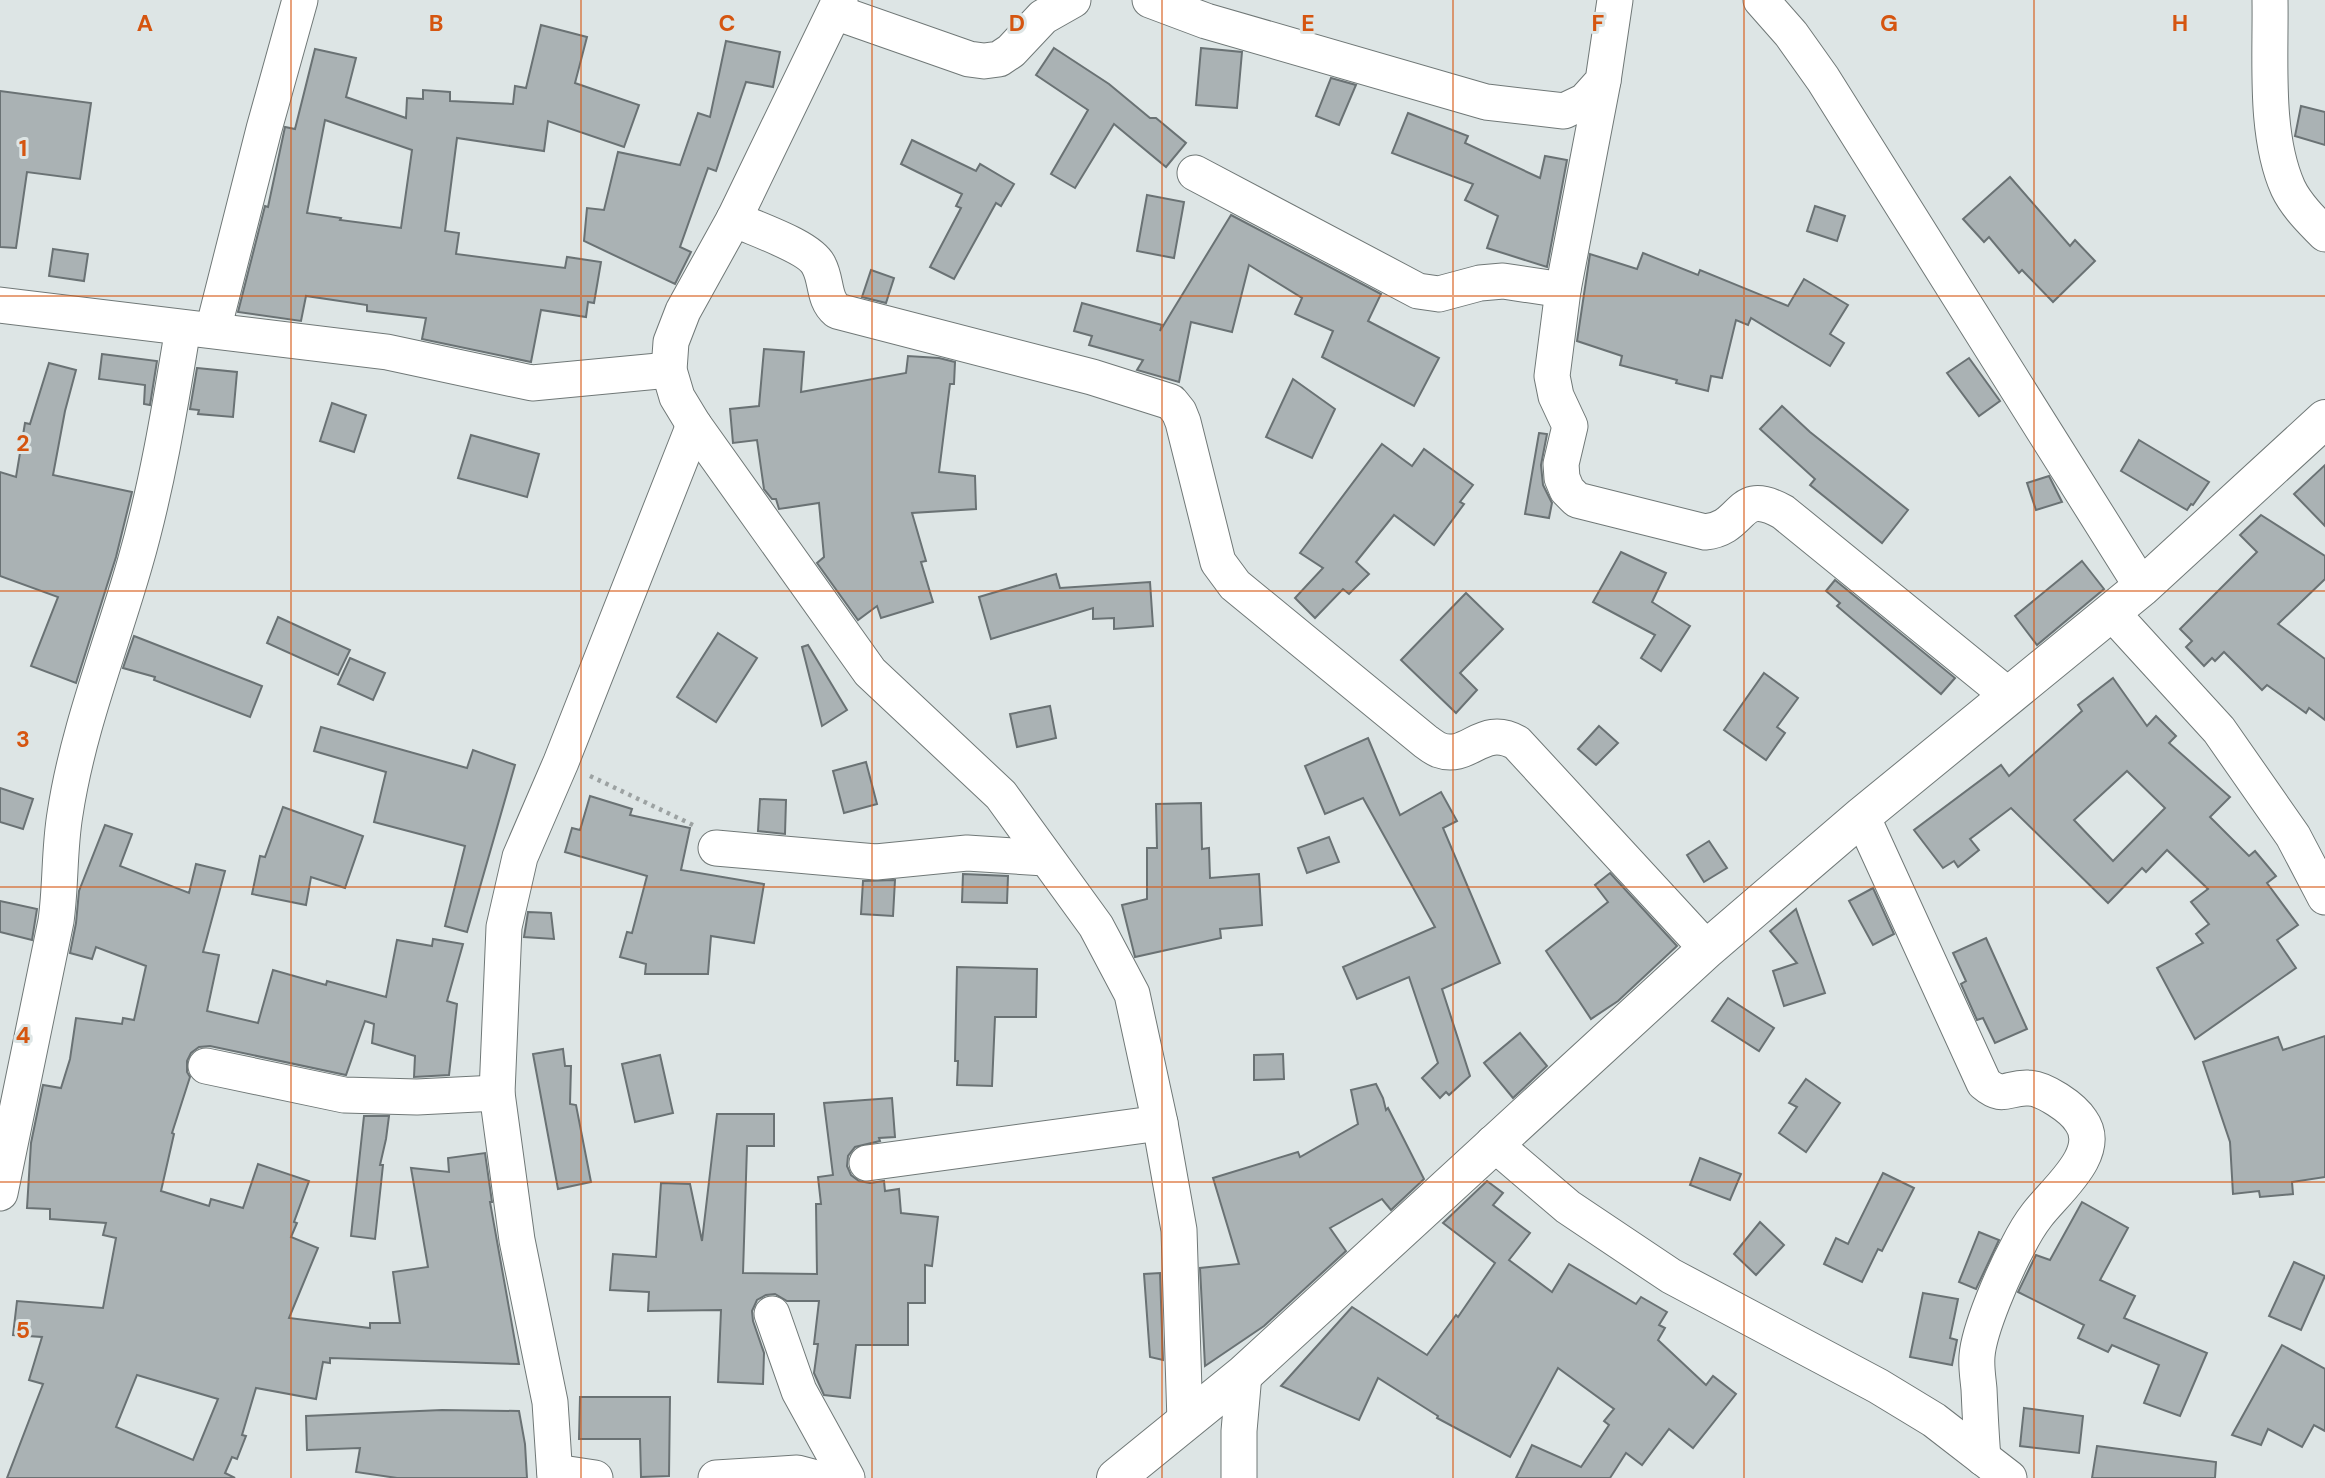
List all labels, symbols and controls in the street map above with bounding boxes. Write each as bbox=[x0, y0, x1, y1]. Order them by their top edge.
text: A bbox=[137, 8, 153, 38]
text: B bbox=[429, 8, 443, 38]
text: C bbox=[719, 8, 735, 38]
text: D bbox=[1009, 8, 1025, 38]
text: E bbox=[1301, 8, 1315, 38]
text: F bbox=[1592, 8, 1605, 38]
text: G bbox=[1880, 8, 1898, 38]
text: H bbox=[2172, 8, 2188, 38]
text: 1 bbox=[19, 133, 27, 163]
text: 2 bbox=[16, 428, 30, 458]
text: 3 bbox=[16, 724, 30, 754]
text: 4 bbox=[16, 1020, 31, 1050]
text: 5 bbox=[16, 1315, 30, 1345]

